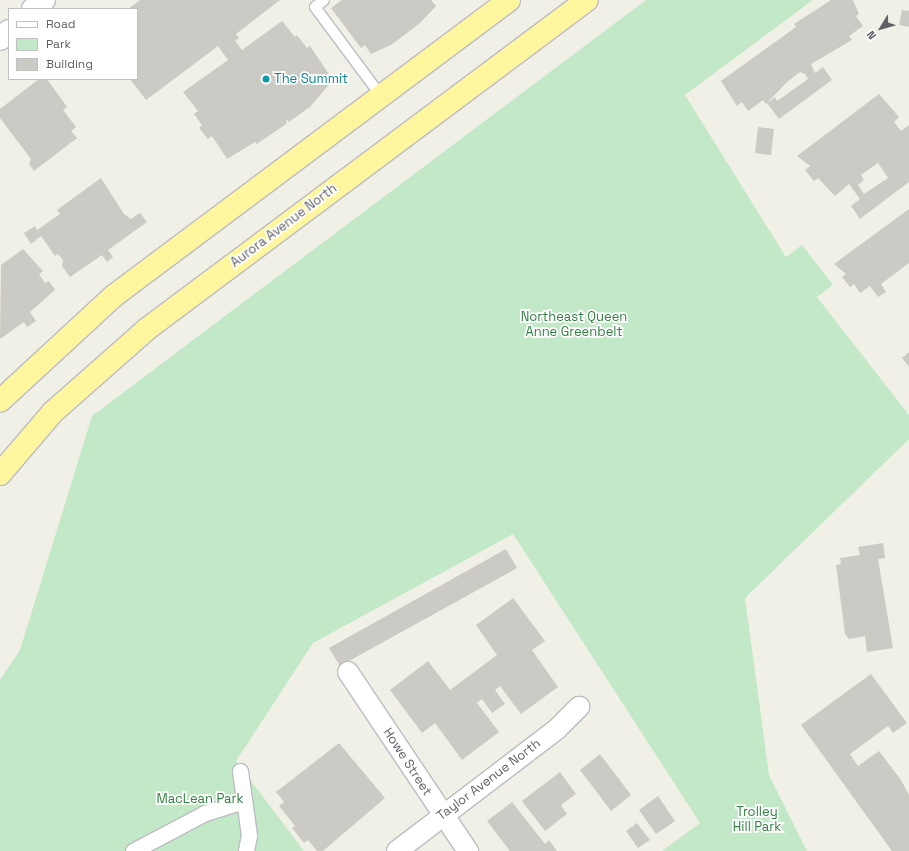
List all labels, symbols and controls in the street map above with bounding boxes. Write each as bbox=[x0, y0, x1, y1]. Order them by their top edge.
legend bbox=[8, 8, 138, 80]
north arrow bbox=[861, 8, 901, 48]
text: Road bbox=[46, 16, 75, 32]
text: N bbox=[864, 28, 879, 42]
text: Park bbox=[46, 36, 71, 52]
text: Building bbox=[46, 56, 93, 72]
place label: The Summit bbox=[274, 71, 348, 87]
marker: The Summit bbox=[261, 74, 271, 84]
street label: Aurora Avenue North bbox=[228, 181, 340, 271]
park label: Northeast Queen Anne Greenbelt bbox=[521, 310, 627, 341]
street label: Howe Street bbox=[379, 725, 435, 799]
street label: Taylor Avenue North bbox=[434, 736, 544, 824]
park label: MacLean Park bbox=[157, 791, 243, 807]
park label: Trolley Hill Park bbox=[733, 805, 781, 836]

